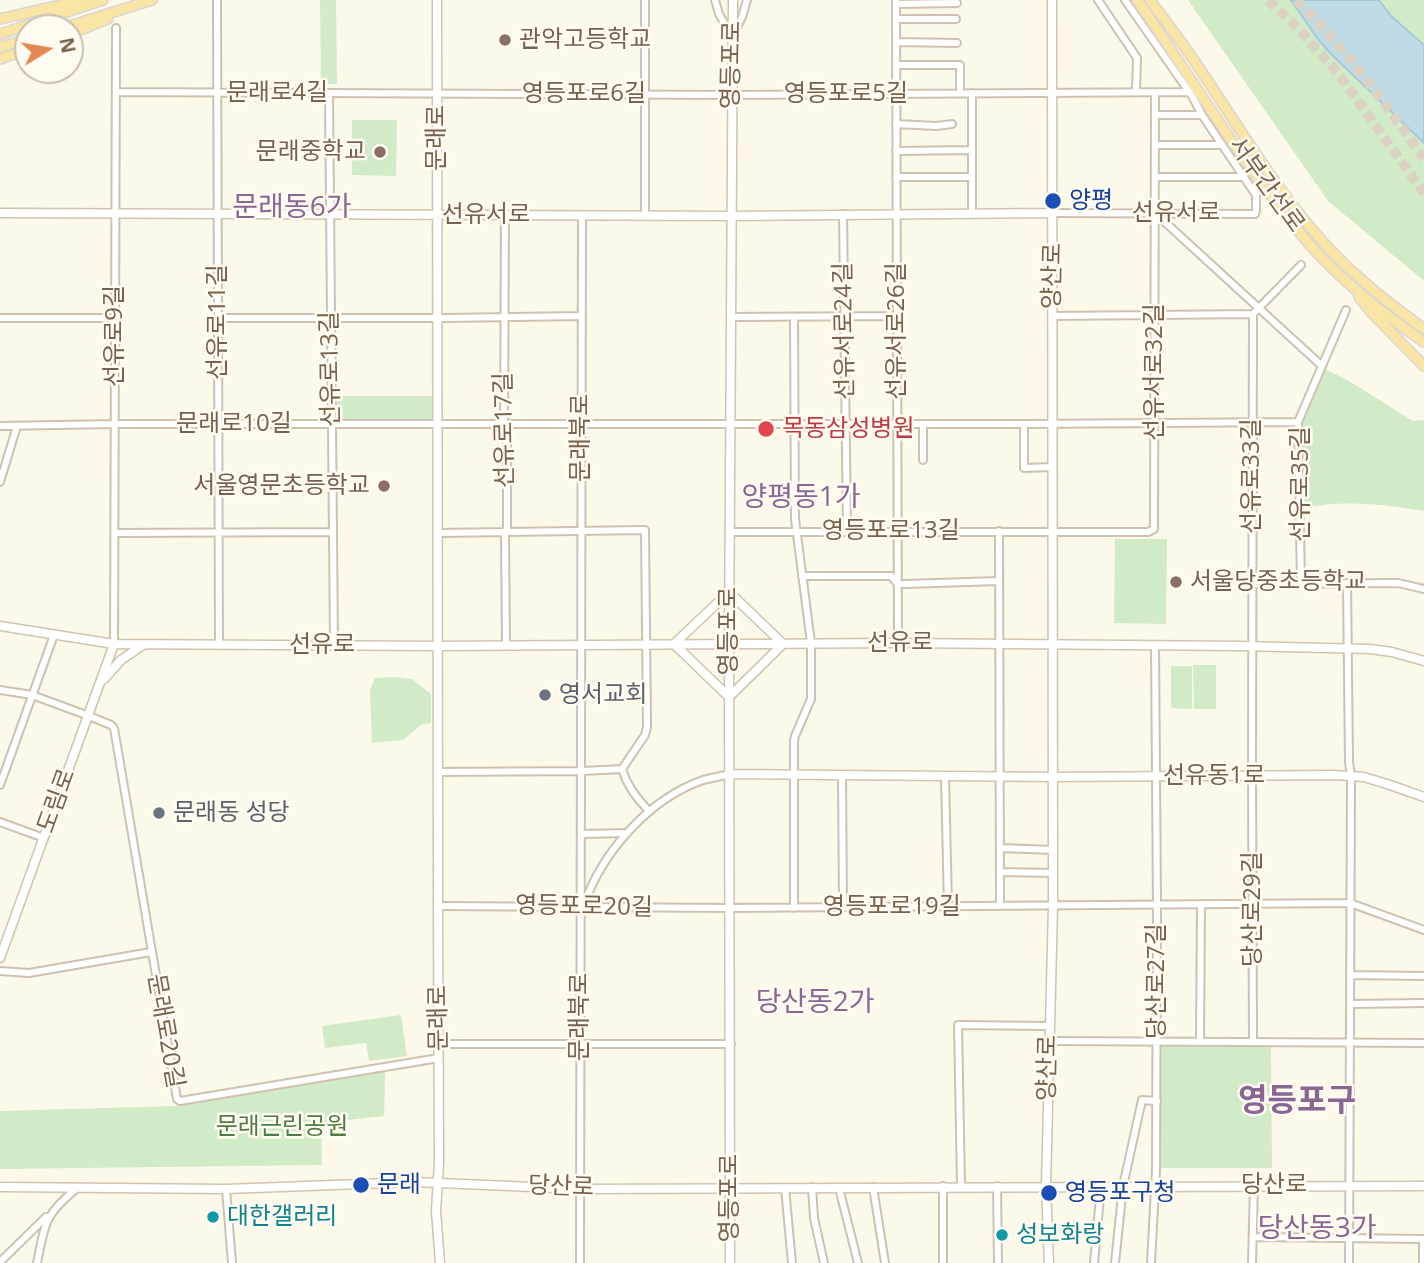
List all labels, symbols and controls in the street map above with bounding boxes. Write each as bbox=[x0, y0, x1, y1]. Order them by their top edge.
north arrow bbox=[14, 14, 84, 84]
street label: 영등포로 bbox=[717, 21, 747, 109]
place label: 관악고등학교 bbox=[519, 26, 651, 54]
marker: 관악고등학교 bbox=[497, 32, 513, 48]
text: N bbox=[53, 35, 82, 55]
street label: 문래로4길 bbox=[226, 79, 328, 107]
street label: 영등포로6길 bbox=[522, 80, 646, 108]
street label: 영등포로5길 bbox=[784, 80, 908, 108]
street label: 문래로 bbox=[423, 105, 451, 171]
street label: 서부간선로 bbox=[1222, 132, 1310, 238]
place label: 문래중학교 bbox=[256, 138, 366, 166]
marker: 문래중학교 bbox=[372, 144, 388, 160]
place label: 양평 bbox=[1069, 187, 1113, 215]
district label: 문래동6가 bbox=[232, 191, 352, 225]
marker: 양평 bbox=[1043, 191, 1063, 211]
street label: 선유서로 bbox=[1132, 199, 1220, 227]
street label: 선유서로 bbox=[442, 201, 530, 229]
street label: 양산로 bbox=[1038, 243, 1068, 309]
street label: 선유서로24길 bbox=[829, 262, 861, 400]
street label: 선유서로26길 bbox=[883, 262, 911, 400]
street label: 선유로11길 bbox=[204, 264, 232, 380]
street label: 선유로9길 bbox=[101, 285, 129, 387]
street label: 선유서로32길 bbox=[1141, 303, 1169, 441]
street label: 선유로13길 bbox=[316, 311, 346, 427]
street label: 선유로17길 bbox=[490, 372, 520, 488]
street label: 문래북로 bbox=[567, 394, 595, 482]
street label: 문래로10길 bbox=[176, 410, 292, 438]
place label: 목동삼성병원 bbox=[782, 415, 914, 443]
street label: 선유로33길 bbox=[1238, 418, 1266, 534]
marker: 목동삼성병원 bbox=[756, 419, 776, 439]
street label: 선유로35길 bbox=[1287, 426, 1315, 542]
place label: 서울영문초등학교 bbox=[193, 472, 370, 500]
marker: 서울영문초등학교 bbox=[376, 478, 392, 494]
district label: 양평동1가 bbox=[741, 481, 861, 515]
street label: 영등포로13길 bbox=[822, 517, 960, 545]
place label: 서울당중초등학교 bbox=[1190, 568, 1367, 596]
marker: 서울당중초등학교 bbox=[1168, 574, 1184, 590]
street label: 영등포로 bbox=[715, 587, 743, 675]
street label: 선유로 bbox=[867, 629, 933, 657]
street label: 선유로 bbox=[289, 631, 355, 659]
place label: 영서교회 bbox=[559, 681, 647, 709]
marker: 영서교회 bbox=[537, 687, 553, 703]
street label: 선유동1로 bbox=[1163, 762, 1265, 790]
street label: 도림로 bbox=[32, 765, 82, 837]
place label: 문래동 성당 bbox=[173, 799, 290, 827]
marker: 문래동 성당 bbox=[151, 805, 167, 821]
street label: 당산로29길 bbox=[1239, 851, 1267, 967]
street label: 영등포로20길 bbox=[515, 891, 653, 923]
street label: 영등포로19길 bbox=[823, 893, 961, 921]
street label: 당산로27길 bbox=[1143, 923, 1171, 1039]
street label: 문래로20길 bbox=[141, 971, 189, 1091]
street label: 문래북로 bbox=[566, 973, 594, 1061]
street label: 문래로 bbox=[424, 985, 454, 1051]
district label: 당산동2가 bbox=[755, 986, 875, 1020]
street label: 양산로 bbox=[1033, 1035, 1063, 1101]
district label: 영등포구 bbox=[1238, 1083, 1356, 1121]
park label: 문래근린공원 bbox=[216, 1113, 348, 1141]
street label: 영등포로 bbox=[716, 1154, 744, 1242]
place label: 문래 bbox=[377, 1171, 421, 1199]
street label: 당산로 bbox=[527, 1171, 595, 1203]
street label: 당산로 bbox=[1241, 1171, 1307, 1199]
marker: 문래 bbox=[351, 1175, 371, 1195]
place label: 영등포구청 bbox=[1065, 1179, 1175, 1207]
marker: 영등포구청 bbox=[1039, 1183, 1059, 1203]
place label: 대한갤러리 bbox=[227, 1203, 337, 1231]
marker: 대한갤러리 bbox=[205, 1209, 221, 1225]
district label: 당산동3가 bbox=[1257, 1212, 1377, 1246]
place label: 성보화랑 bbox=[1016, 1221, 1104, 1249]
marker: 성보화랑 bbox=[994, 1227, 1010, 1243]

